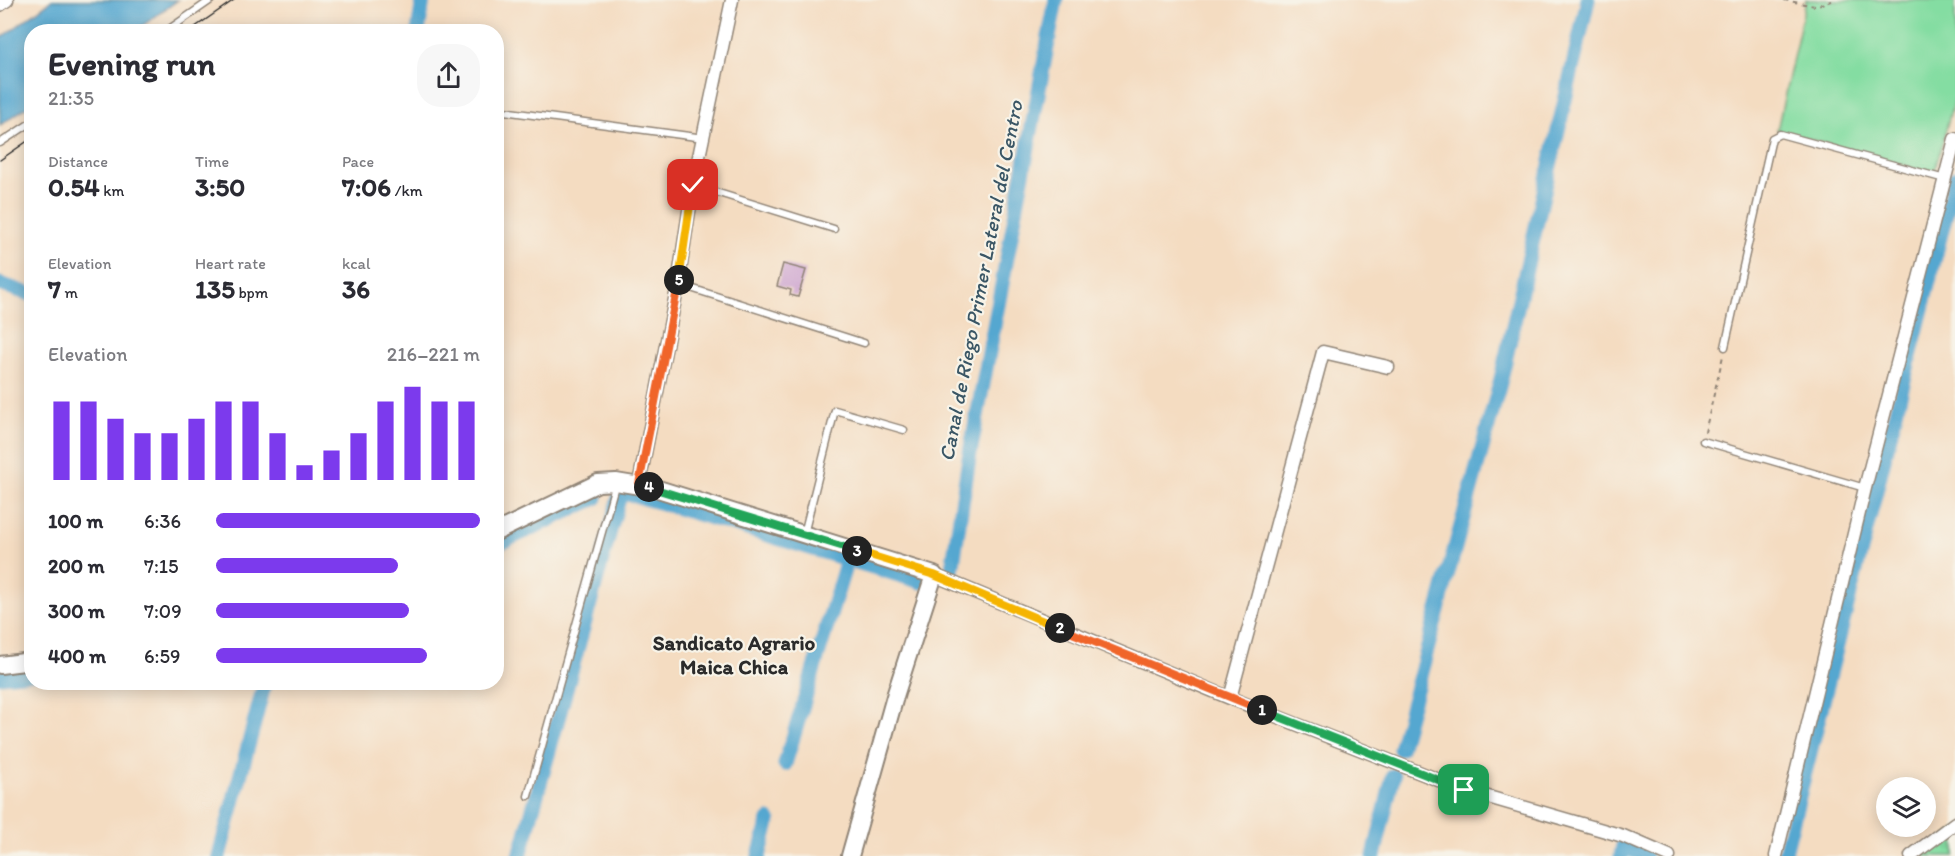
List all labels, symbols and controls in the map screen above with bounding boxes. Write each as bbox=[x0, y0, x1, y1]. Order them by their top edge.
text: Evening run bbox=[48, 44, 215, 83]
button: share bbox=[417, 44, 480, 107]
text: 21:35 bbox=[48, 86, 94, 110]
water label: Canal de Riego Primer Lateral del Centro bbox=[933, 97, 1028, 463]
text: Distance bbox=[48, 152, 108, 171]
text: Time bbox=[195, 152, 229, 171]
text: Pace bbox=[342, 152, 374, 171]
pin bbox=[667, 159, 718, 210]
icon: check bbox=[676, 168, 709, 201]
text: 0.54 bbox=[48, 171, 100, 203]
text: 3:50 bbox=[195, 171, 245, 203]
text: 7:06 bbox=[342, 171, 391, 203]
text: km bbox=[100, 181, 124, 200]
text: /km bbox=[391, 181, 423, 200]
text: Elevation bbox=[48, 254, 112, 273]
text: Heart rate bbox=[195, 254, 266, 273]
text: kcal bbox=[342, 254, 370, 273]
pin: 5 bbox=[664, 265, 694, 295]
text: 5 bbox=[675, 270, 683, 289]
text: 7 bbox=[48, 273, 61, 305]
text: 135 bbox=[195, 273, 235, 305]
text: 36 bbox=[342, 273, 370, 305]
text: m bbox=[61, 283, 78, 302]
text: bpm bbox=[235, 283, 268, 302]
text: Elevation bbox=[48, 342, 127, 366]
text: 216–221 m bbox=[387, 342, 480, 366]
pin: 4 bbox=[634, 472, 664, 502]
text: 4 bbox=[644, 477, 654, 496]
text: 100 m bbox=[48, 509, 103, 533]
text: 6:36 bbox=[144, 509, 181, 533]
pin: 3 bbox=[842, 536, 872, 566]
text: 3 bbox=[853, 541, 861, 560]
text: 200 m bbox=[48, 554, 104, 578]
text: 7:15 bbox=[144, 554, 179, 578]
text: 300 m bbox=[48, 599, 105, 623]
text: 7:09 bbox=[144, 599, 182, 623]
pin: 2 bbox=[1045, 613, 1075, 643]
text: 2 bbox=[1056, 618, 1064, 637]
district label: Sandicato Agrario Maica Chica bbox=[653, 630, 816, 679]
text: 400 m bbox=[48, 644, 106, 668]
text: 6:59 bbox=[144, 644, 180, 668]
pin: 1 bbox=[1247, 695, 1277, 725]
text: 1 bbox=[1258, 700, 1266, 719]
pin bbox=[1438, 764, 1489, 815]
icon: arrive bbox=[1447, 773, 1480, 806]
map controls bbox=[1876, 777, 1936, 837]
button: layers bbox=[1876, 777, 1936, 837]

